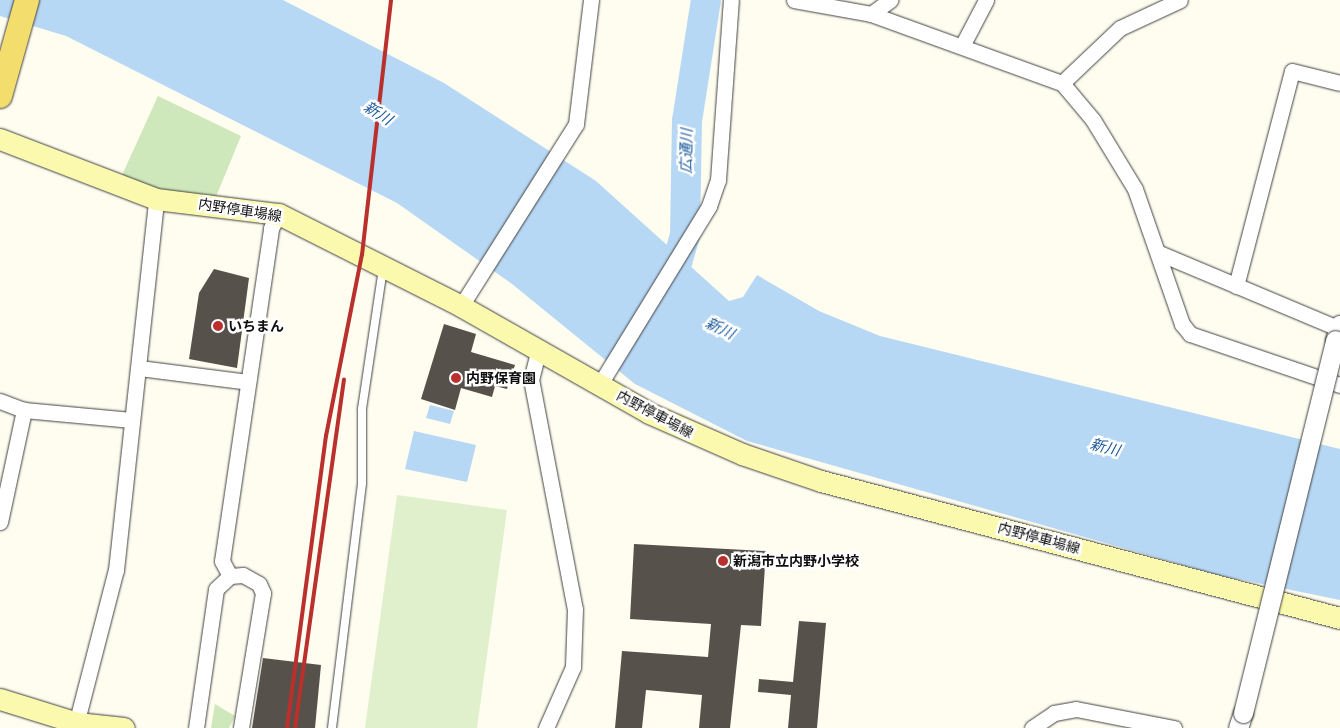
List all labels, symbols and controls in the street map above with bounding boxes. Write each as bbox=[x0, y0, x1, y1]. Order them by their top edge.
water label: 新川 bbox=[361, 97, 395, 129]
water label: 広通川 bbox=[677, 128, 695, 174]
street label: 内野停車場線 bbox=[197, 195, 283, 225]
water label: 新川 bbox=[703, 313, 737, 343]
place label: いちまん bbox=[228, 318, 284, 334]
marker: いちまん bbox=[212, 320, 224, 332]
place label: 内野保育園 bbox=[466, 370, 536, 386]
marker: 内野保育園 bbox=[450, 372, 462, 384]
street label: 内野停車場線 bbox=[614, 387, 696, 441]
water label: 新川 bbox=[1088, 435, 1122, 459]
street label: 内野停車場線 bbox=[996, 519, 1082, 557]
place label: 新潟市立内野小学校 bbox=[733, 553, 859, 569]
marker: 新潟市立内野小学校 bbox=[717, 555, 729, 567]

